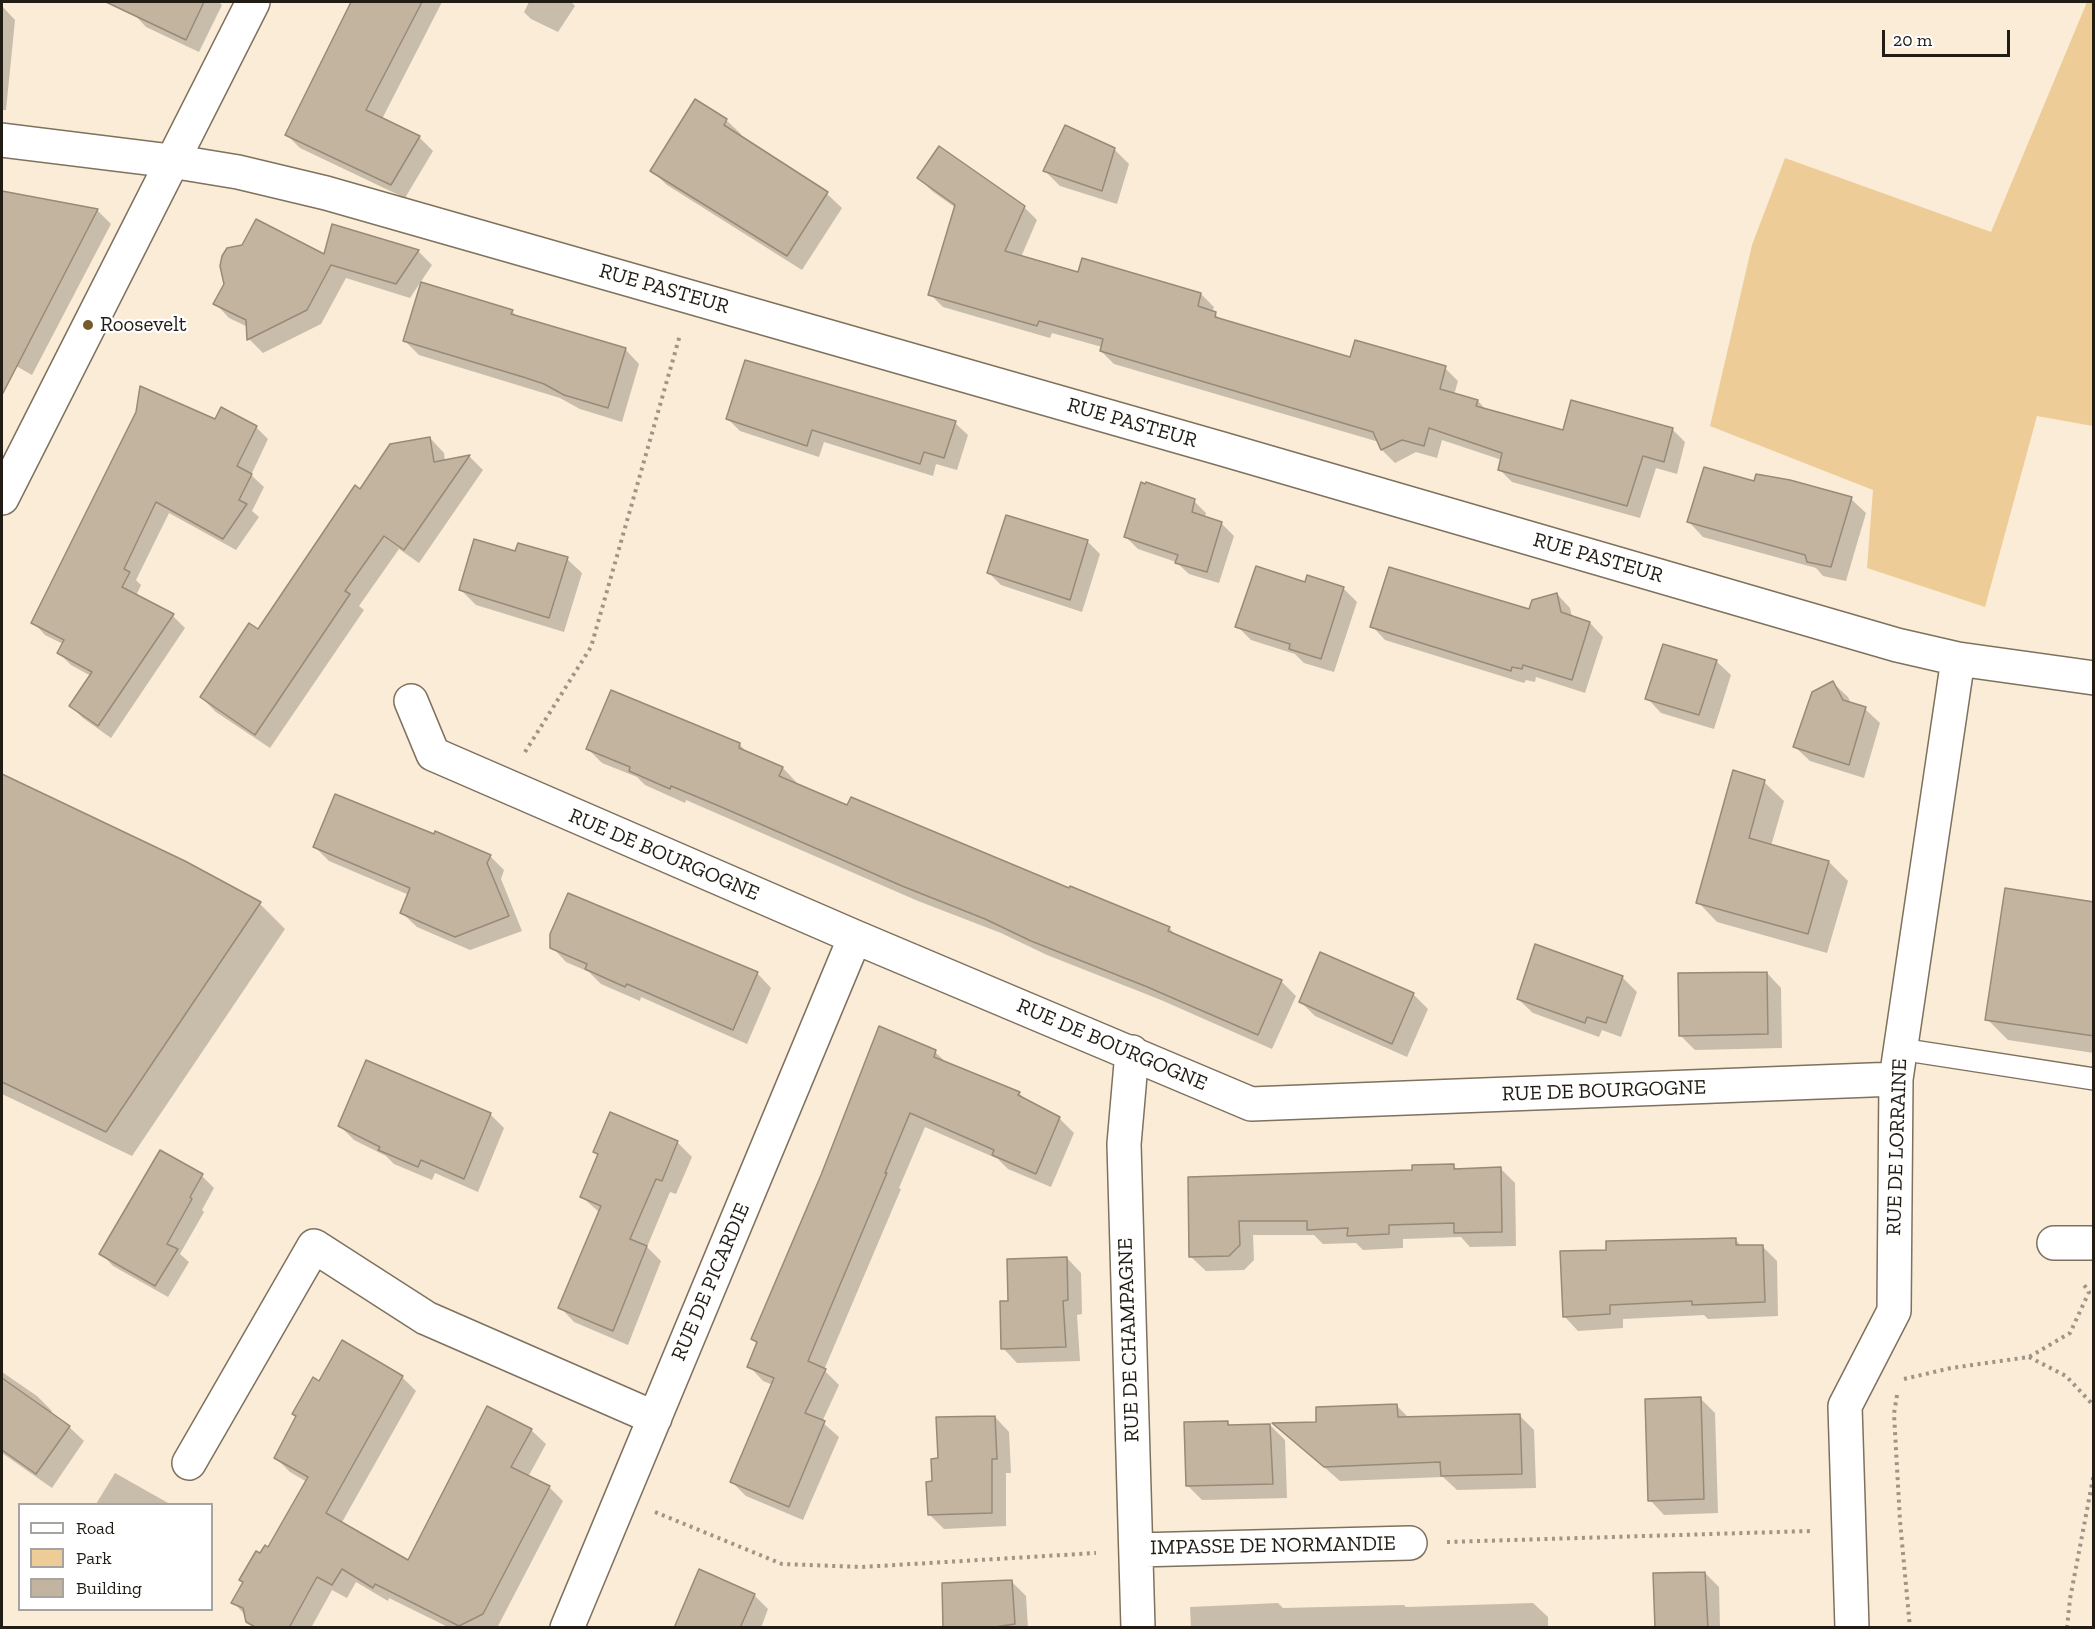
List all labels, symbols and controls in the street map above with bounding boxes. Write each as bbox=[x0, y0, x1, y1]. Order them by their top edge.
scale bar bbox=[1885, 18, 2012, 56]
text: 20 m bbox=[1893, 29, 1932, 51]
street label: RUE PASTEUR bbox=[596, 258, 732, 320]
place label: Roosevelt bbox=[100, 312, 187, 338]
marker: Roosevelt bbox=[81, 318, 95, 332]
street label: RUE PASTEUR bbox=[1064, 392, 1200, 454]
street label: RUE PASTEUR bbox=[1530, 527, 1666, 589]
street label: RUE DE BOURGOGNE bbox=[565, 803, 763, 907]
street label: RUE DE BOURGOGNE bbox=[1013, 993, 1211, 1097]
street label: RUE DE LORRAINE bbox=[1881, 1058, 1913, 1236]
street label: RUE DE BOURGOGNE bbox=[1501, 1075, 1707, 1107]
street label: RUE DE PICARDIE bbox=[666, 1199, 756, 1365]
street label: RUE DE CHAMPAGNE bbox=[1113, 1237, 1145, 1443]
legend bbox=[18, 1503, 213, 1611]
text: Road bbox=[76, 1517, 115, 1539]
street label: IMPASSE DE NORMANDIE bbox=[1150, 1531, 1396, 1561]
text: Park bbox=[76, 1547, 112, 1569]
text: Building bbox=[76, 1577, 142, 1599]

